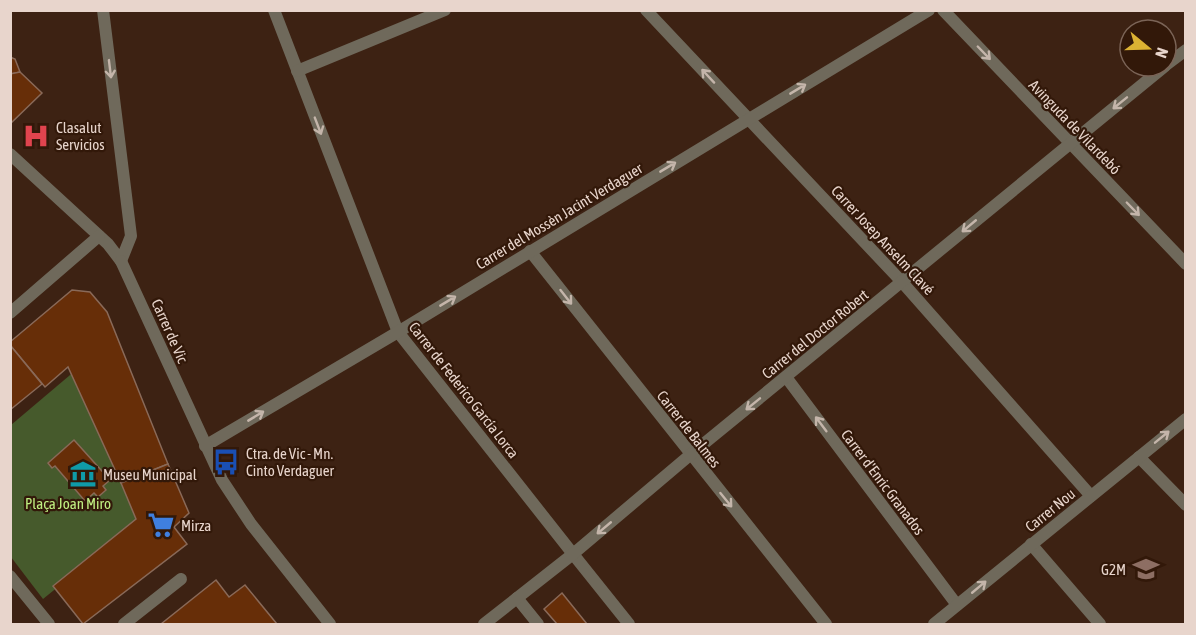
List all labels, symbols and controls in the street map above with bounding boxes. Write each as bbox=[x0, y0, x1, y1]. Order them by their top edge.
north arrow bbox=[1118, 18, 1178, 78]
one-way arrow bbox=[976, 45, 991, 60]
text: N bbox=[1152, 45, 1172, 60]
one-way arrow bbox=[105, 58, 116, 78]
one-way arrow bbox=[701, 69, 715, 84]
street label: Avinguda de Vilardebó bbox=[1026, 76, 1124, 178]
one-way arrow bbox=[789, 82, 806, 94]
one-way arrow bbox=[1112, 96, 1128, 109]
one-way arrow bbox=[314, 116, 325, 135]
place label: Clasalut Servicios bbox=[56, 119, 105, 153]
hospital icon: Clasalut Servicios bbox=[21, 121, 51, 151]
street label: Carrer del Mossèn Jacint Verdaguer bbox=[473, 159, 646, 273]
one-way arrow bbox=[660, 161, 677, 174]
street label: Carrer Josep Anselm Clavé bbox=[828, 182, 938, 298]
one-way arrow bbox=[1126, 201, 1140, 216]
one-way arrow bbox=[961, 220, 977, 233]
street label: Carrer del Doctor Robert bbox=[759, 286, 871, 382]
one-way arrow bbox=[560, 289, 573, 305]
one-way arrow bbox=[439, 295, 456, 307]
street label: Carrer de Vic bbox=[148, 296, 192, 366]
street label: Carrer de Federico García Lorca bbox=[406, 319, 522, 461]
street label: Carrer de Balmes bbox=[654, 387, 724, 471]
one-way arrow bbox=[746, 397, 762, 410]
one-way arrow bbox=[247, 410, 264, 422]
one-way arrow bbox=[815, 417, 827, 433]
street label: Carrer d'Enric Granados bbox=[838, 426, 928, 538]
one-way arrow bbox=[1154, 431, 1170, 444]
place label: Ctra. de Vic - Mn. Cinto Verdaguer bbox=[246, 445, 334, 479]
bus stop icon: Ctra. de Vic - Mn. Cinto Verdaguer bbox=[211, 447, 241, 477]
museum icon: Museu Municipal bbox=[68, 459, 98, 489]
place label: Museu Municipal bbox=[103, 466, 197, 483]
street label: Carrer Nou bbox=[1022, 485, 1078, 535]
one-way arrow bbox=[719, 492, 733, 507]
park label: Plaça Joan Miro bbox=[25, 495, 111, 512]
supermarket icon: Mirza bbox=[146, 510, 176, 540]
place label: Mirza bbox=[181, 517, 211, 534]
one-way arrow bbox=[596, 522, 612, 535]
school or university icon: G2M bbox=[1131, 554, 1161, 584]
place label: G2M bbox=[1101, 561, 1126, 578]
one-way arrow bbox=[971, 581, 987, 594]

